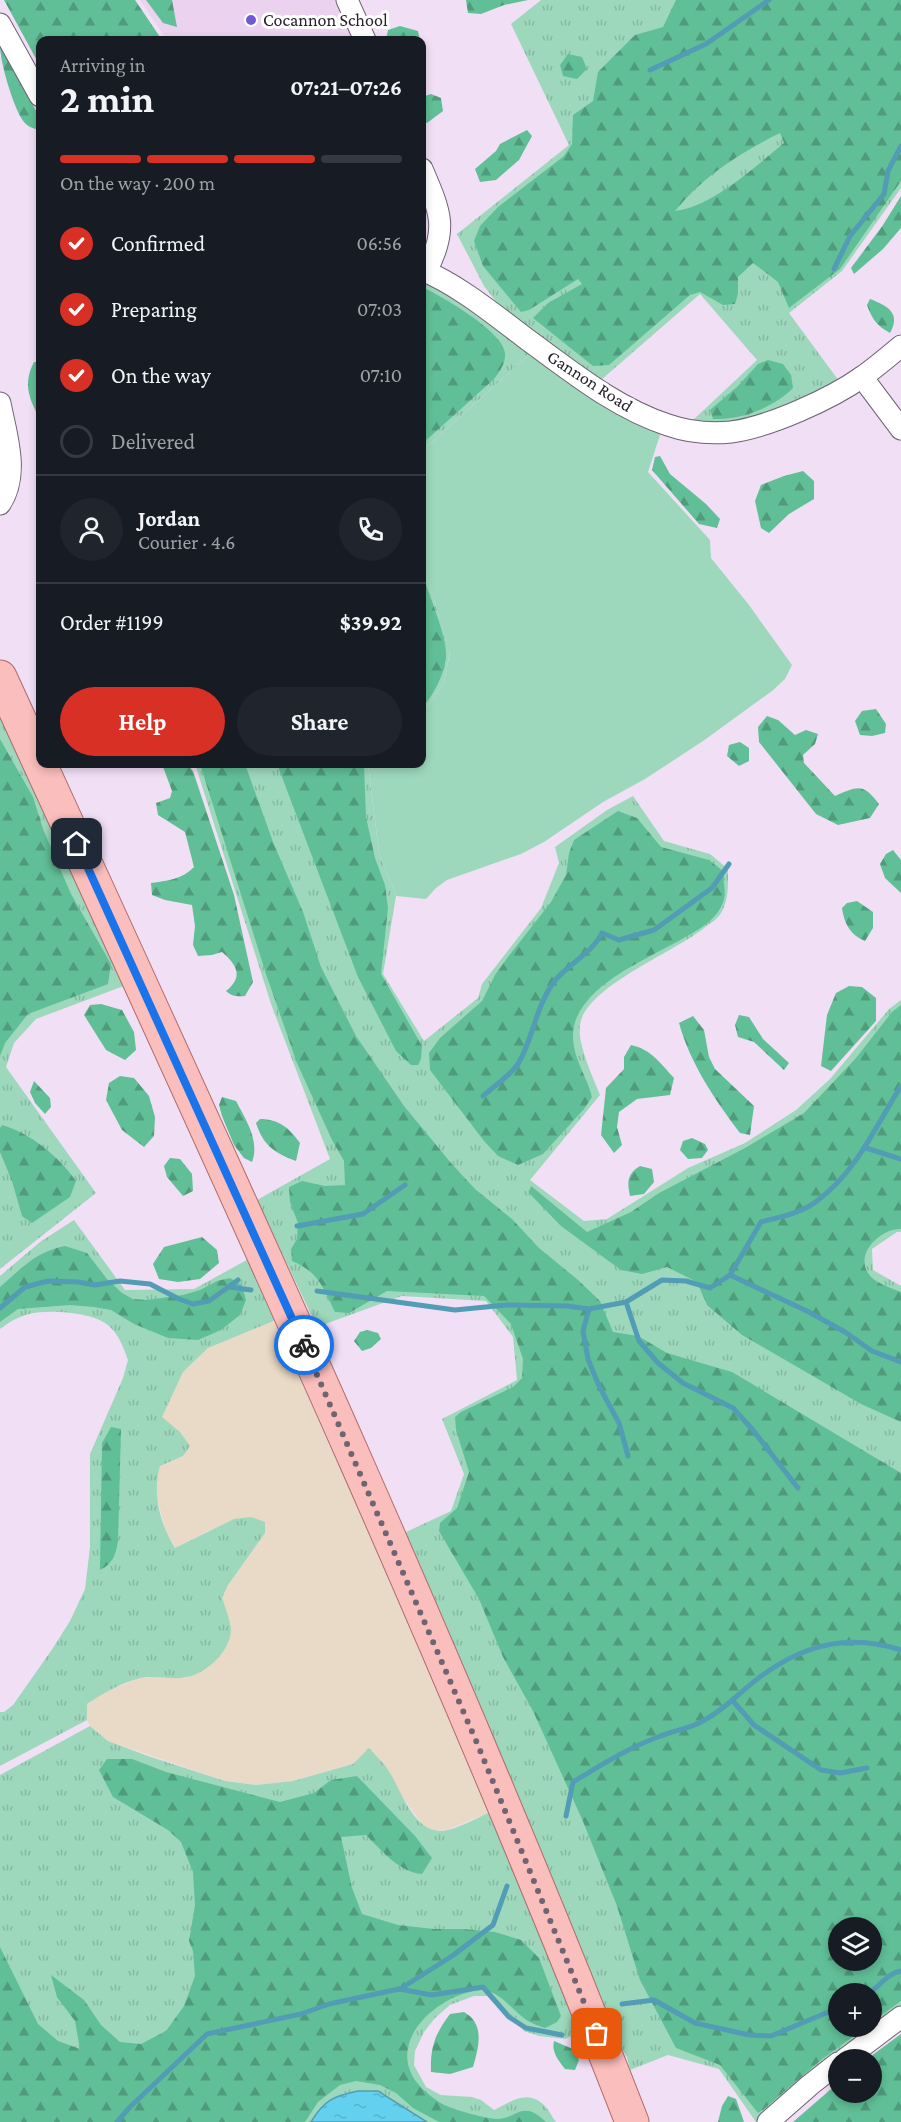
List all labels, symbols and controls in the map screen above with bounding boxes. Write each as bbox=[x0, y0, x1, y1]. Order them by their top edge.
place label: Cocannon School bbox=[263, 10, 388, 30]
marker: Cocannon School bbox=[244, 13, 258, 27]
text: Arriving in bbox=[60, 54, 145, 76]
text: 07:21–07:26 bbox=[290, 75, 402, 100]
text: 2 min bbox=[60, 77, 154, 120]
text: On the way · 200 m bbox=[60, 172, 215, 194]
icon: check bbox=[60, 227, 93, 260]
text: Confirmed bbox=[111, 231, 205, 256]
text: 06:56 bbox=[356, 232, 402, 254]
icon: check bbox=[60, 293, 93, 326]
text: Preparing bbox=[111, 297, 197, 322]
text: 07:03 bbox=[357, 298, 402, 320]
street label: Gannon Road bbox=[544, 346, 637, 416]
icon: check bbox=[60, 359, 93, 392]
text: On the way bbox=[111, 363, 211, 388]
text: 07:10 bbox=[360, 364, 402, 386]
text: Delivered bbox=[111, 429, 195, 454]
button: person bbox=[60, 498, 123, 561]
button: phone bbox=[339, 498, 402, 561]
text: Jordan bbox=[138, 506, 200, 531]
text: Courier · 4.6 bbox=[138, 531, 236, 553]
text: Order #1199 bbox=[60, 610, 164, 635]
text: $39.92 bbox=[340, 610, 402, 635]
button: Help bbox=[60, 687, 225, 756]
button: Share bbox=[237, 687, 402, 756]
pin bbox=[51, 818, 102, 869]
icon: home bbox=[60, 827, 93, 860]
courier bbox=[274, 1315, 334, 1375]
icon: bike bbox=[288, 1329, 321, 1362]
map controls bbox=[828, 1917, 882, 2103]
button: layers bbox=[828, 1917, 882, 1971]
button: + bbox=[828, 1983, 882, 2037]
pin bbox=[571, 2008, 622, 2059]
icon: bag bbox=[580, 2017, 613, 2050]
button: − bbox=[828, 2049, 882, 2103]

